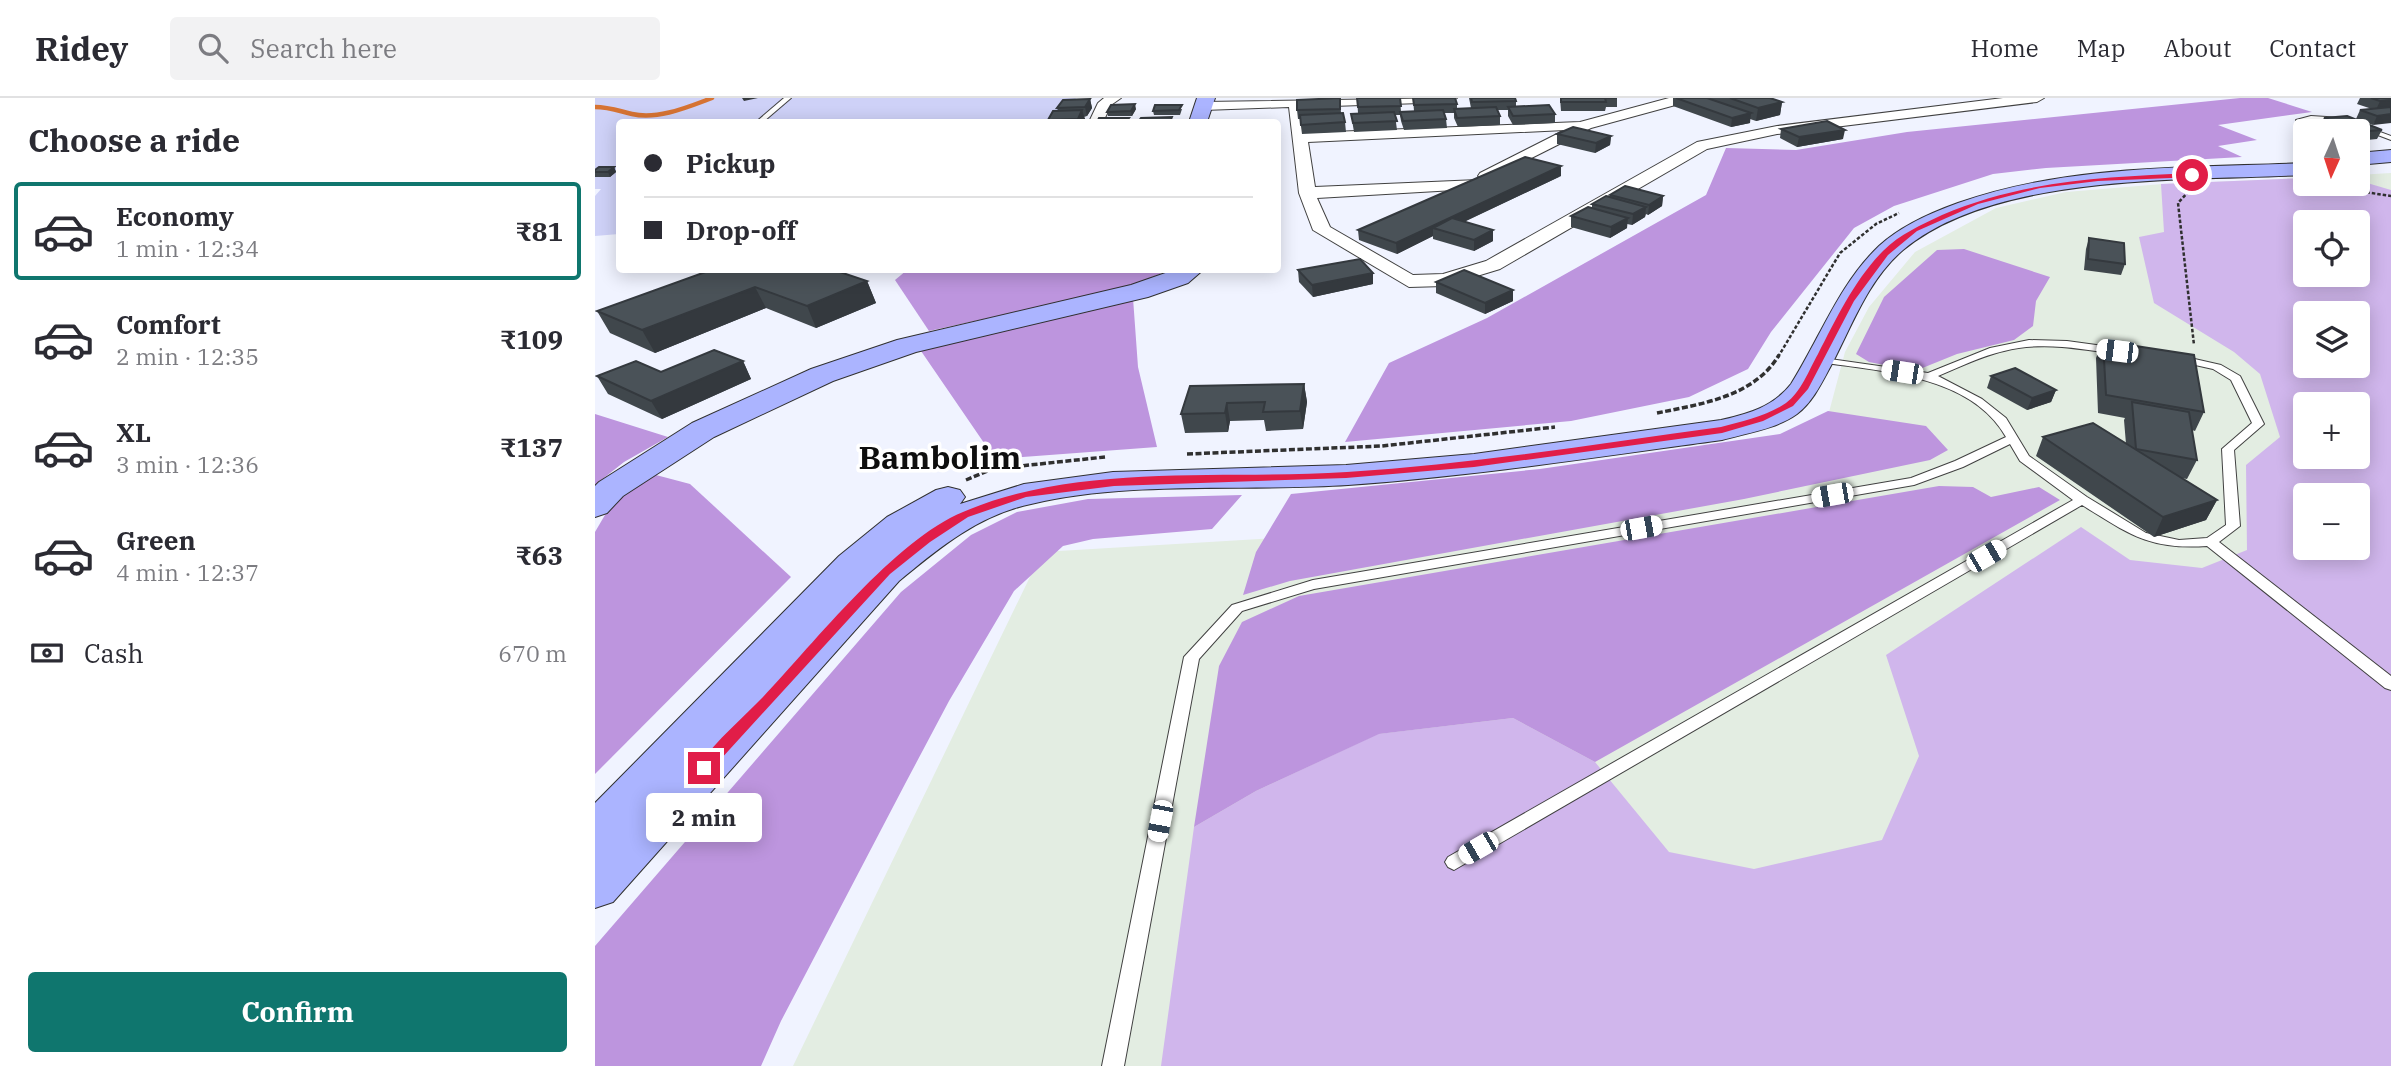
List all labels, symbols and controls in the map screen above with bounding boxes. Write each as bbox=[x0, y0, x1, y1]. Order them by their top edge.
search box bbox=[170, 17, 660, 80]
text: Ridey bbox=[35, 27, 128, 70]
icon: search bbox=[194, 29, 232, 67]
text: Search here bbox=[250, 31, 397, 65]
text: Home bbox=[1971, 32, 2039, 64]
text: Map bbox=[2077, 32, 2125, 64]
text: About bbox=[2163, 32, 2231, 64]
text: Contact bbox=[2269, 32, 2356, 64]
text: Choose a ride bbox=[28, 119, 240, 161]
north arrow bbox=[2293, 119, 2369, 196]
map controls bbox=[2293, 119, 2370, 560]
text: Pickup bbox=[686, 146, 776, 180]
route start bbox=[2176, 159, 2208, 191]
text: Economy bbox=[116, 199, 234, 233]
icon: car bbox=[32, 200, 95, 263]
button: locate bbox=[2293, 210, 2370, 287]
text: Drop-off bbox=[686, 213, 797, 247]
text: ₹81 bbox=[515, 214, 563, 248]
text: 1 min · 12:34 bbox=[116, 233, 259, 263]
button: layers bbox=[2293, 301, 2370, 378]
text: Comfort bbox=[116, 307, 221, 341]
icon: car bbox=[32, 308, 95, 371]
text: ₹109 bbox=[500, 322, 563, 356]
car bbox=[2095, 338, 2140, 364]
text: 2 min · 12:35 bbox=[116, 341, 259, 371]
car bbox=[1880, 358, 1925, 386]
button: + bbox=[2293, 392, 2370, 469]
text: XL bbox=[116, 415, 151, 449]
icon: car bbox=[32, 416, 95, 479]
text: ₹137 bbox=[500, 430, 563, 464]
district label: Bambolim bbox=[859, 436, 1021, 478]
text: 3 min · 12:36 bbox=[116, 449, 259, 479]
car bbox=[1810, 481, 1855, 509]
button: − bbox=[2293, 483, 2370, 560]
car bbox=[1619, 514, 1664, 542]
text: Green bbox=[116, 523, 196, 557]
icon: car bbox=[32, 524, 95, 587]
car bbox=[1963, 536, 2010, 576]
text: ₹63 bbox=[515, 538, 563, 572]
text: 4 min · 12:37 bbox=[116, 557, 259, 587]
icon: cash bbox=[28, 634, 66, 672]
text: Cash bbox=[84, 636, 144, 670]
text: 670 m bbox=[498, 638, 567, 668]
route end bbox=[688, 752, 720, 784]
callout: 2 min bbox=[646, 792, 762, 842]
car bbox=[1146, 798, 1175, 844]
text: 2 min bbox=[672, 802, 736, 832]
car bbox=[1455, 828, 1502, 868]
button: Confirm bbox=[28, 972, 567, 1052]

